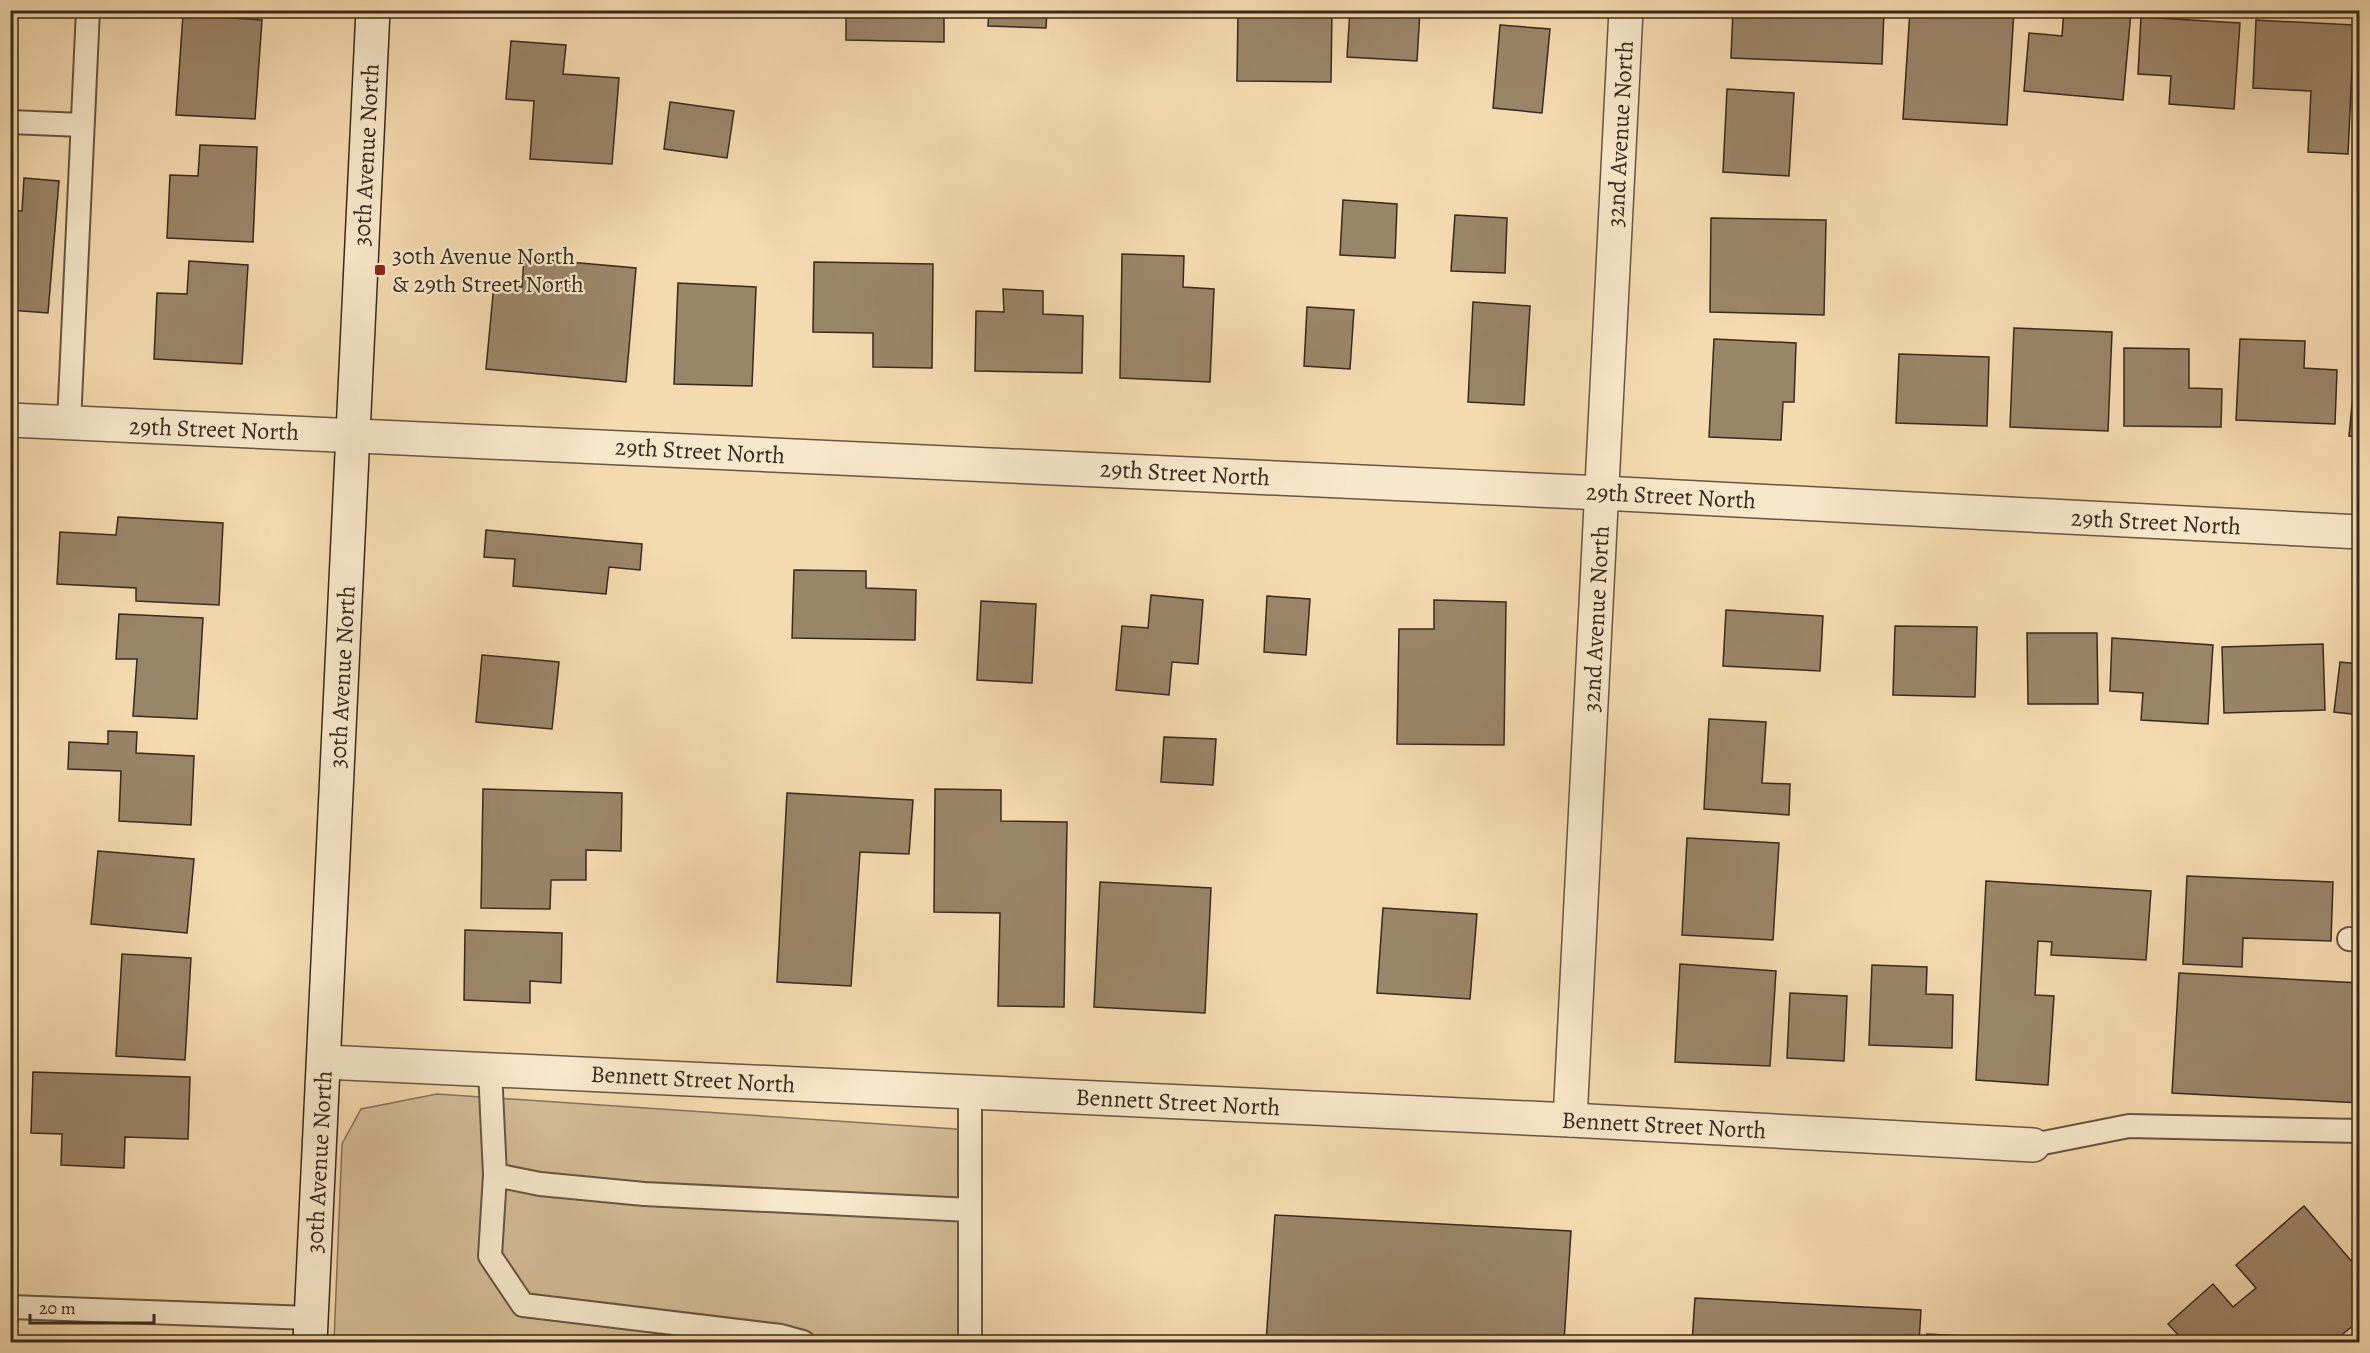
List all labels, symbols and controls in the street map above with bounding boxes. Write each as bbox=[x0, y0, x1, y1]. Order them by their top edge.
street label: 32nd Avenue North bbox=[1599, 40, 1641, 228]
street label: 30th Avenue North bbox=[345, 63, 387, 247]
place label: 30th Avenue North & 29th Street North bbox=[392, 240, 584, 300]
marker: 30th Avenue North & 29th Street North bbox=[373, 263, 387, 277]
street label: 29th Street North bbox=[128, 410, 300, 448]
street label: 29th Street North bbox=[614, 431, 786, 471]
street label: 29th Street North bbox=[1099, 453, 1271, 493]
street label: 29th Street North bbox=[1585, 476, 1757, 516]
street label: 29th Street North bbox=[2070, 502, 2242, 542]
street label: 32nd Avenue North bbox=[1575, 525, 1617, 713]
street label: 30th Avenue North bbox=[321, 585, 363, 769]
street label: Bennett Street North bbox=[590, 1058, 796, 1100]
street label: 30th Avenue North bbox=[298, 1070, 340, 1254]
street label: Bennett Street North bbox=[1075, 1081, 1281, 1123]
street label: Bennett Street North bbox=[1561, 1104, 1767, 1146]
scale bar bbox=[30, 1287, 154, 1325]
text: 20 m bbox=[39, 1296, 76, 1320]

